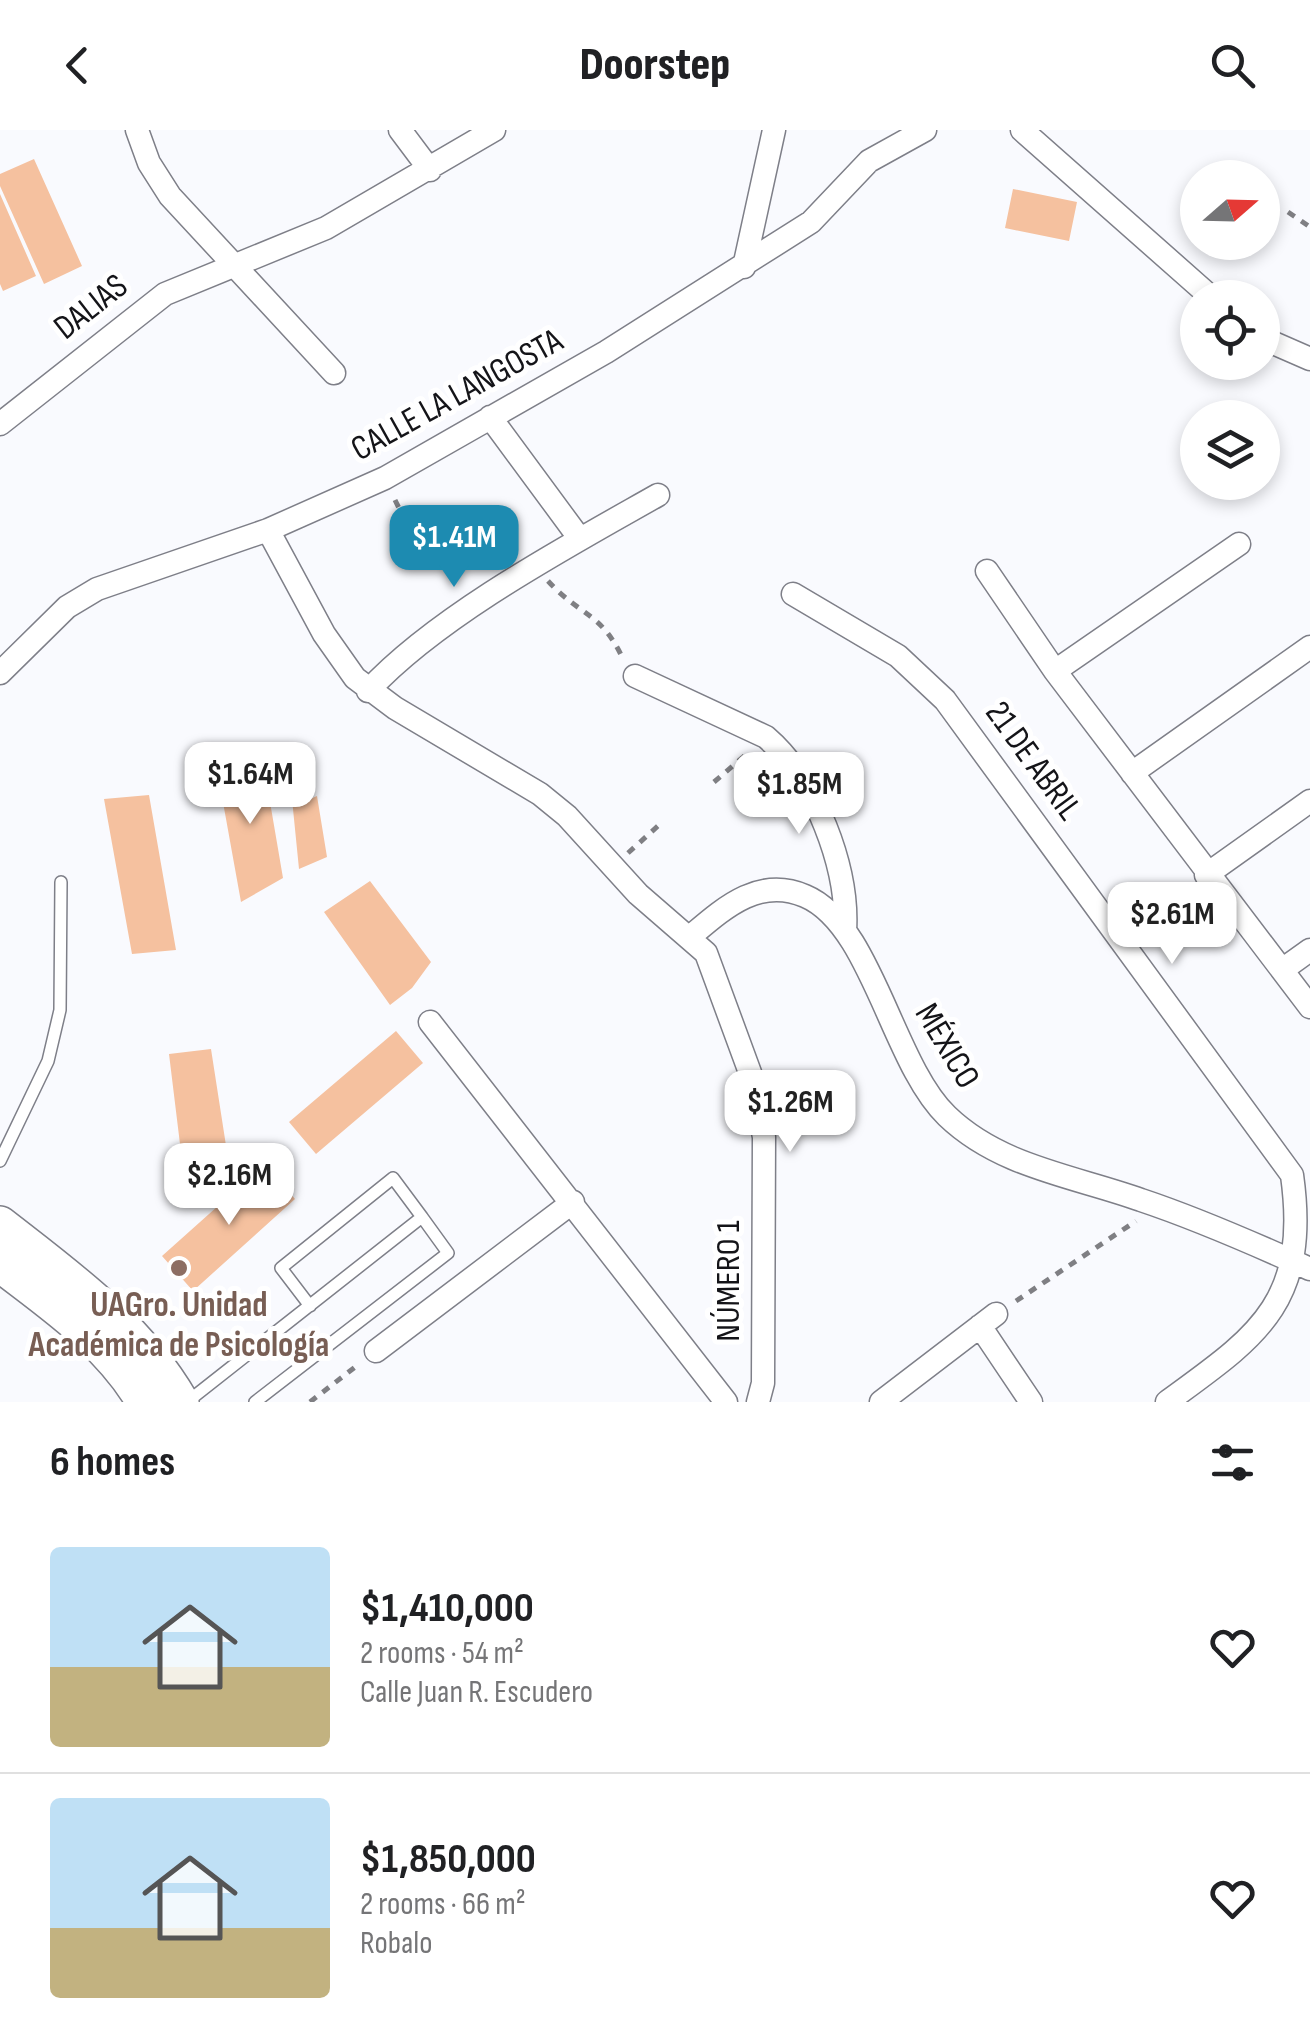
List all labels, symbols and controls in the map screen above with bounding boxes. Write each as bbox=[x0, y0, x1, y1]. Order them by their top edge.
icon: back bbox=[50, 38, 105, 93]
text: Doorstep bbox=[580, 38, 730, 93]
icon: search bbox=[1205, 38, 1260, 93]
north arrow bbox=[1180, 160, 1280, 260]
map controls bbox=[1180, 160, 1280, 500]
street label: DALIAS bbox=[46, 265, 136, 349]
button: locate bbox=[1180, 280, 1280, 380]
street label: CALLE LA LANGOSTA bbox=[344, 319, 571, 471]
button: layers bbox=[1180, 400, 1280, 500]
pin: $1.41M bbox=[373, 505, 535, 590]
text: $1.41M bbox=[412, 518, 496, 557]
street label: 21 DE ABRIL bbox=[976, 693, 1090, 829]
pin: $1.64M bbox=[169, 742, 331, 827]
pin: $1.85M bbox=[718, 752, 880, 837]
text: $1.64M bbox=[207, 755, 293, 794]
text: $1.85M bbox=[756, 765, 842, 804]
pin: $2.61M bbox=[1091, 882, 1253, 967]
text: $2.61M bbox=[1130, 895, 1214, 934]
street label: MÉXICO bbox=[905, 996, 989, 1096]
pin: $1.26M bbox=[709, 1070, 871, 1155]
text: $1.26M bbox=[747, 1083, 833, 1122]
pin: $2.16M bbox=[148, 1143, 310, 1228]
text: $2.16M bbox=[186, 1156, 272, 1195]
street label: NÚMERO 1 bbox=[707, 1220, 750, 1342]
marker: UAGro. Unidad Académica de Psicología bbox=[168, 1257, 190, 1279]
place label: UAGro. Unidad Académica de Psicología bbox=[28, 1284, 329, 1367]
icon: filters bbox=[1205, 1435, 1260, 1490]
text: 6 homes bbox=[50, 1437, 175, 1488]
text: $1,410,000 bbox=[360, 1583, 534, 1634]
icon: home bbox=[130, 1587, 250, 1707]
icon: heart bbox=[1205, 1620, 1260, 1675]
text: 2 rooms · 54 m² bbox=[360, 1634, 524, 1673]
text: Calle Juan R. Escudero bbox=[360, 1673, 593, 1712]
text: $1,850,000 bbox=[360, 1834, 536, 1885]
icon: home bbox=[130, 1838, 250, 1958]
icon: heart bbox=[1205, 1871, 1260, 1926]
text: 2 rooms · 66 m² bbox=[360, 1885, 526, 1924]
text: Robalo bbox=[360, 1924, 432, 1963]

